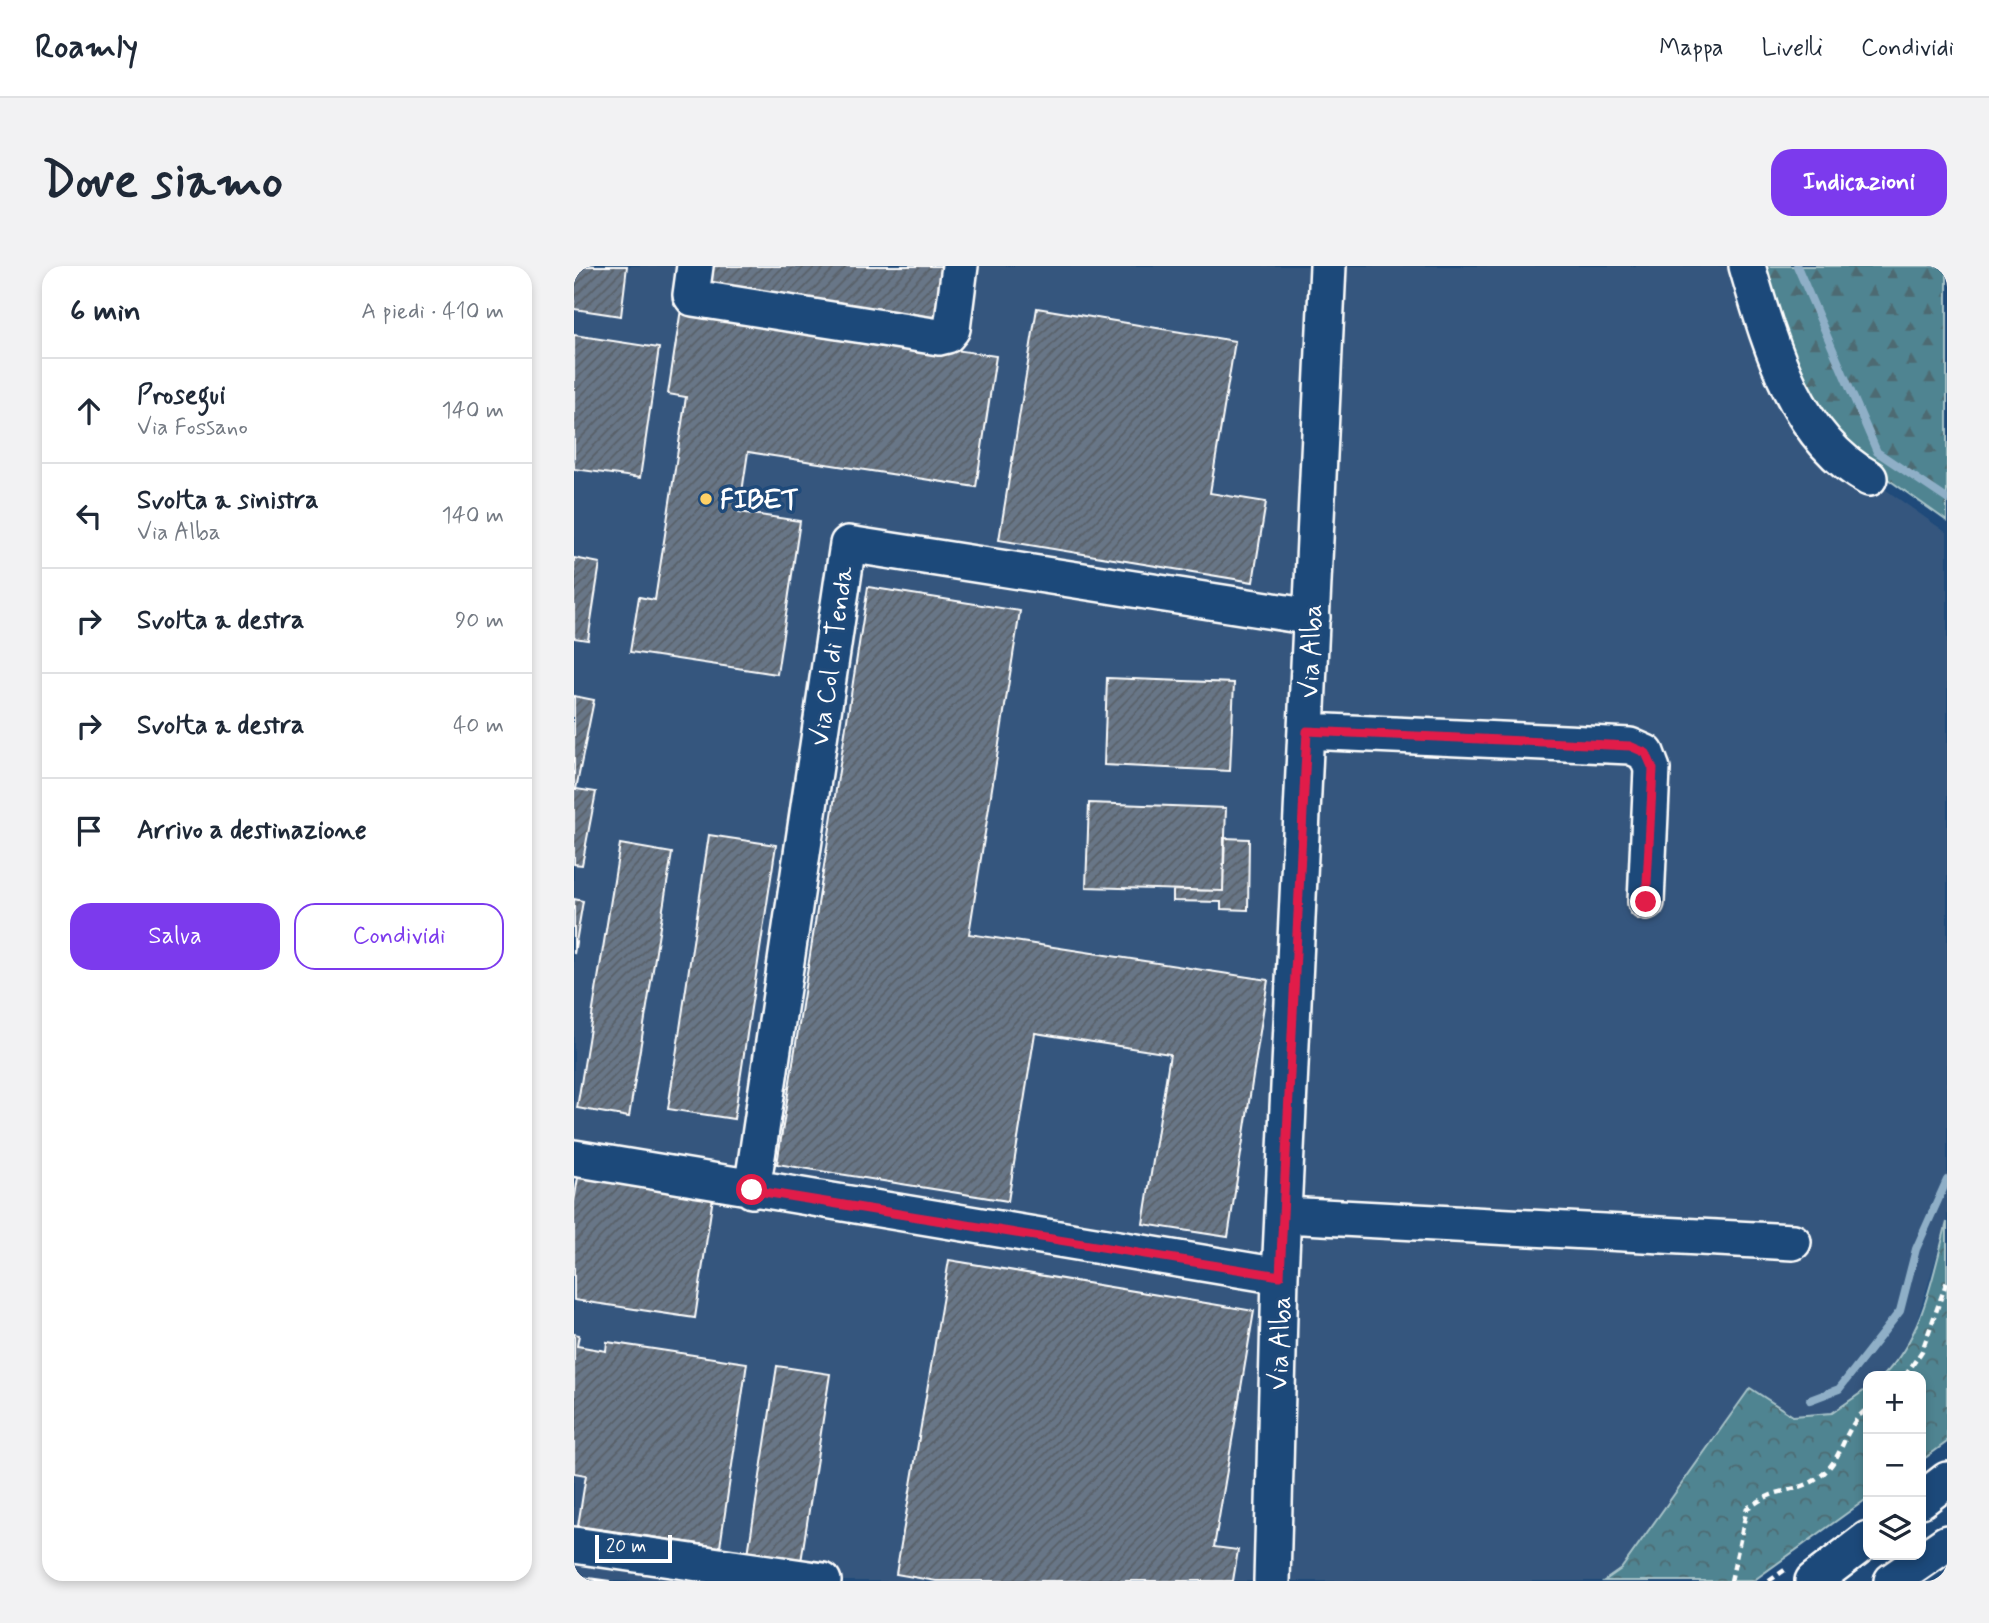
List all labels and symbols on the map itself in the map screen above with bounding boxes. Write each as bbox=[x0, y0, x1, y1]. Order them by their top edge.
place label: FIBET bbox=[720, 484, 799, 518]
marker: FIBET bbox=[698, 491, 714, 507]
street label: Via Col di Tenda bbox=[804, 564, 862, 748]
street label: Via Alba bbox=[1293, 603, 1331, 699]
route end bbox=[1630, 886, 1661, 917]
route start bbox=[736, 1174, 767, 1205]
street label: Via Alba bbox=[1262, 1295, 1300, 1391]
scale bar bbox=[595, 1532, 672, 1564]

